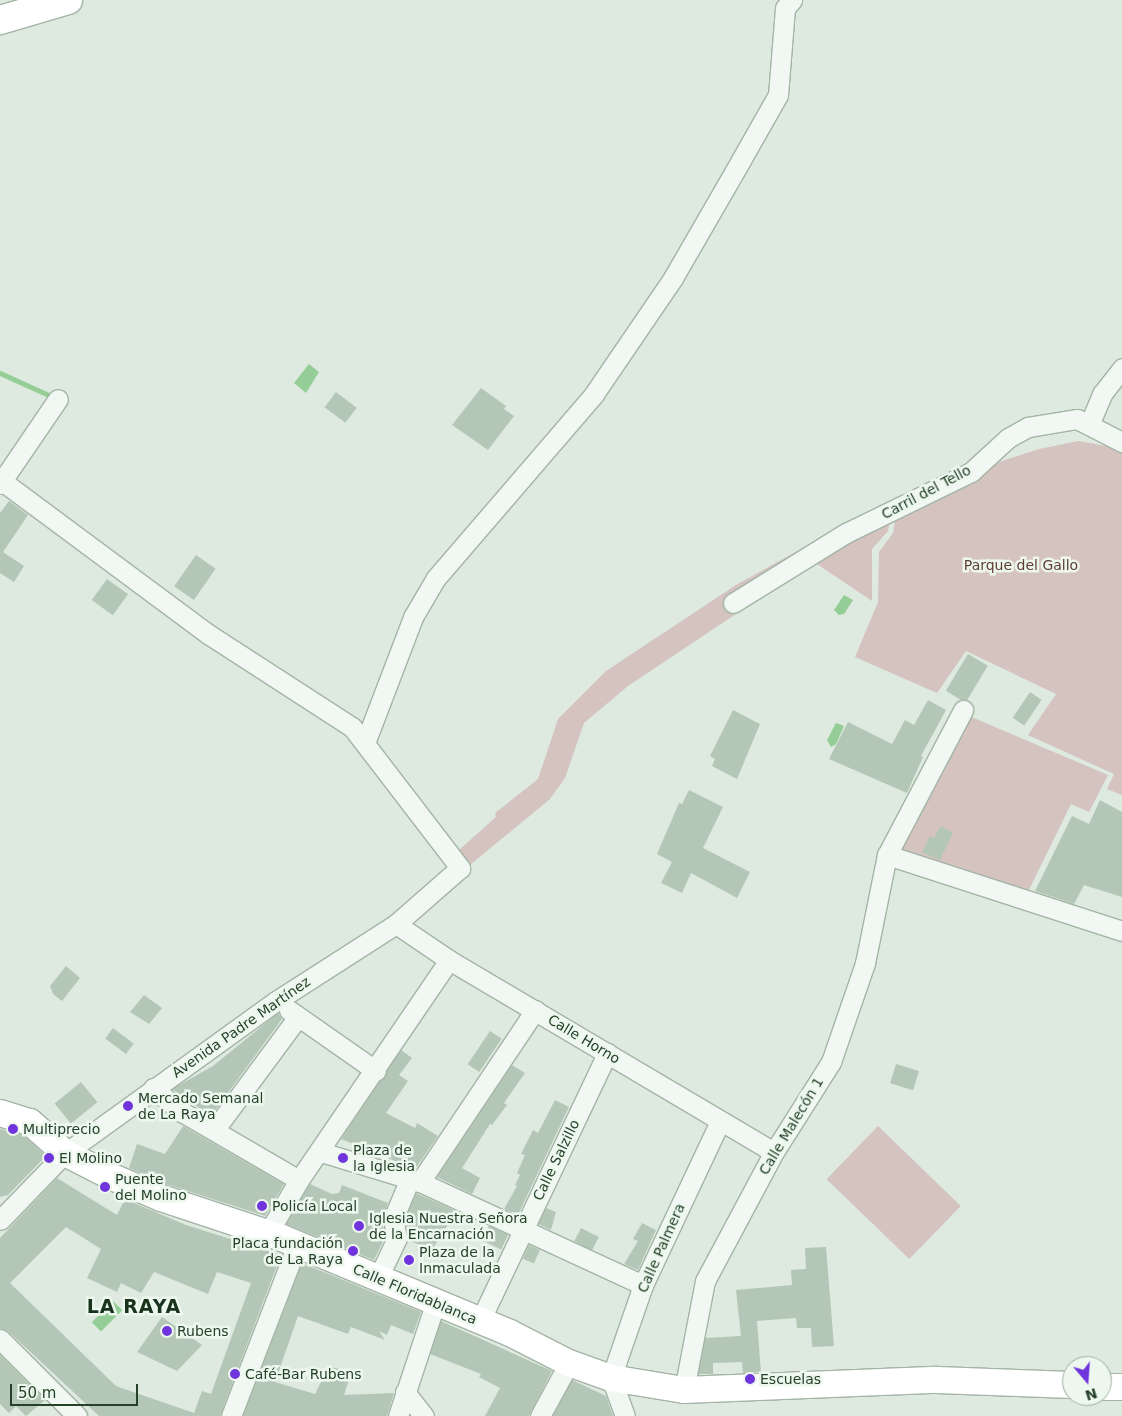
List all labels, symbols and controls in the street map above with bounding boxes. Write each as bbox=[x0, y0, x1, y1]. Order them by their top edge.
street label: Carril del Tello bbox=[878, 461, 974, 523]
park label: Parque del Gallo bbox=[964, 557, 1078, 573]
street label: Avenida Padre Martínez bbox=[169, 973, 313, 1081]
street label: Calle Horno bbox=[545, 1011, 623, 1067]
street label: Calle Malecón 1 bbox=[755, 1074, 827, 1178]
place label: Mercado Semanal de La Raya bbox=[138, 1090, 263, 1122]
marker: Mercado Semanal de La Raya bbox=[122, 1100, 134, 1112]
street label: Calle Salzillo bbox=[529, 1117, 583, 1203]
place label: Multiprecio bbox=[23, 1121, 100, 1137]
marker: Multiprecio bbox=[7, 1123, 19, 1135]
place label: Plaza de la Iglesia bbox=[353, 1142, 415, 1174]
place label: El Molino bbox=[59, 1150, 122, 1166]
marker: El Molino bbox=[43, 1152, 55, 1164]
marker: Plaza de la Iglesia bbox=[337, 1152, 349, 1164]
place label: Puente del Molino bbox=[115, 1171, 187, 1204]
marker: Puente del Molino bbox=[99, 1181, 111, 1193]
place label: Policía Local bbox=[272, 1198, 357, 1214]
marker: Policía Local bbox=[256, 1200, 268, 1212]
street label: Calle Palmera bbox=[634, 1201, 688, 1295]
place label: Iglesia Nuestra Señora de la Encarnación bbox=[369, 1210, 528, 1242]
marker: Iglesia Nuestra Señora de la Encarnación bbox=[353, 1220, 365, 1232]
place label: Placa fundación de La Raya bbox=[232, 1235, 343, 1268]
place label: Plaza de la Inmaculada bbox=[419, 1244, 501, 1276]
marker: Placa fundación de La Raya bbox=[347, 1245, 359, 1257]
marker: Plaza de la Inmaculada bbox=[403, 1254, 415, 1266]
street label: Calle Floridablanca bbox=[350, 1260, 480, 1328]
district label: LA RAYA bbox=[86, 1296, 182, 1318]
place label: Rubens bbox=[177, 1323, 229, 1339]
marker: Rubens bbox=[161, 1325, 173, 1337]
north arrow bbox=[1062, 1356, 1112, 1406]
place label: Café-Bar Rubens bbox=[245, 1366, 361, 1382]
marker: Café-Bar Rubens bbox=[229, 1368, 241, 1380]
place label: Escuelas bbox=[760, 1371, 821, 1387]
marker: Escuelas bbox=[744, 1373, 756, 1385]
scale bar bbox=[12, 1374, 140, 1406]
text: 50 m bbox=[18, 1384, 56, 1402]
text: N bbox=[1083, 1385, 1099, 1404]

